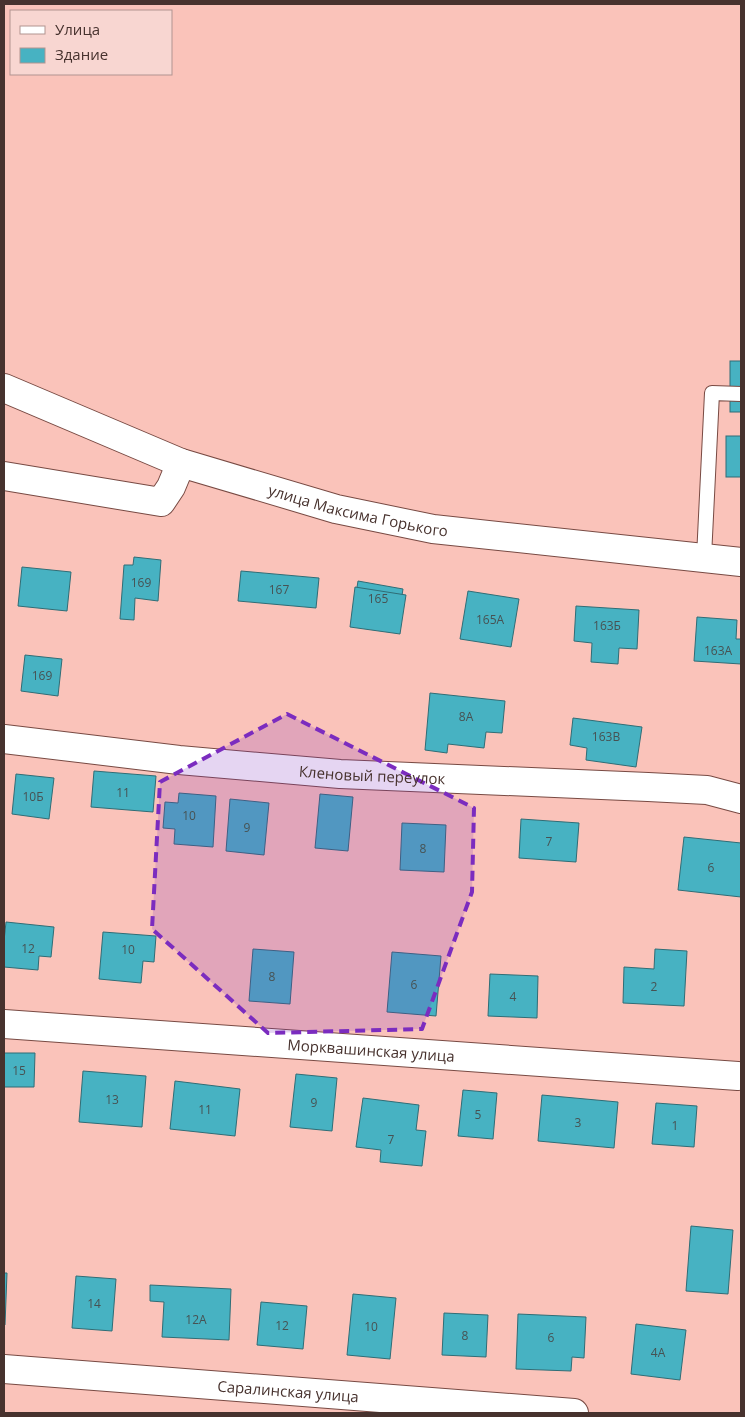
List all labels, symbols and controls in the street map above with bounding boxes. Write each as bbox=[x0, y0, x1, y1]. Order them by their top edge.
legend bbox=[10, 10, 172, 75]
text: Улица bbox=[55, 19, 100, 39]
text: Здание bbox=[55, 44, 108, 64]
street label: улица Максима Горького bbox=[266, 480, 449, 541]
house number: 169 bbox=[131, 574, 151, 591]
house number: 167 bbox=[269, 581, 289, 598]
house number: 165 bbox=[368, 590, 388, 607]
house number: 165А bbox=[476, 611, 504, 628]
house number: 163Б bbox=[593, 617, 621, 634]
house number: 163А bbox=[704, 642, 732, 659]
house number: 169 bbox=[32, 667, 52, 684]
house number: 8А bbox=[459, 708, 474, 725]
house number: 163В bbox=[592, 728, 620, 745]
street label: Кленовый переулок bbox=[298, 760, 446, 788]
house number: 11 bbox=[116, 784, 130, 801]
house number: 10Б bbox=[22, 788, 44, 805]
house number: 10 bbox=[182, 807, 196, 824]
house number: 9 bbox=[244, 819, 251, 836]
house number: 7 bbox=[546, 833, 553, 850]
house number: 8 bbox=[420, 840, 427, 857]
house number: 6 bbox=[708, 859, 715, 876]
house number: 12 bbox=[21, 940, 35, 957]
house number: 10 bbox=[121, 941, 135, 958]
house number: 8 bbox=[269, 968, 276, 985]
house number: 6 bbox=[411, 976, 418, 993]
house number: 2 bbox=[651, 978, 658, 995]
house number: 4 bbox=[510, 988, 517, 1005]
street label: Морквашинская улица bbox=[287, 1034, 455, 1066]
house number: 15 bbox=[12, 1062, 26, 1079]
house number: 13 bbox=[105, 1091, 119, 1108]
house number: 9 bbox=[311, 1094, 318, 1111]
house number: 11 bbox=[198, 1101, 212, 1118]
house number: 5 bbox=[475, 1106, 482, 1123]
house number: 3 bbox=[575, 1114, 582, 1131]
house number: 1 bbox=[672, 1117, 678, 1134]
house number: 7 bbox=[388, 1131, 395, 1148]
house number: 14 bbox=[87, 1295, 101, 1312]
house number: 12А bbox=[185, 1311, 207, 1328]
house number: 12 bbox=[275, 1317, 289, 1334]
house number: 10 bbox=[364, 1318, 378, 1335]
house number: 8 bbox=[462, 1327, 469, 1344]
house number: 6 bbox=[548, 1329, 555, 1346]
house number: 4А bbox=[651, 1344, 666, 1361]
street label: Саралинская улица bbox=[217, 1376, 360, 1406]

